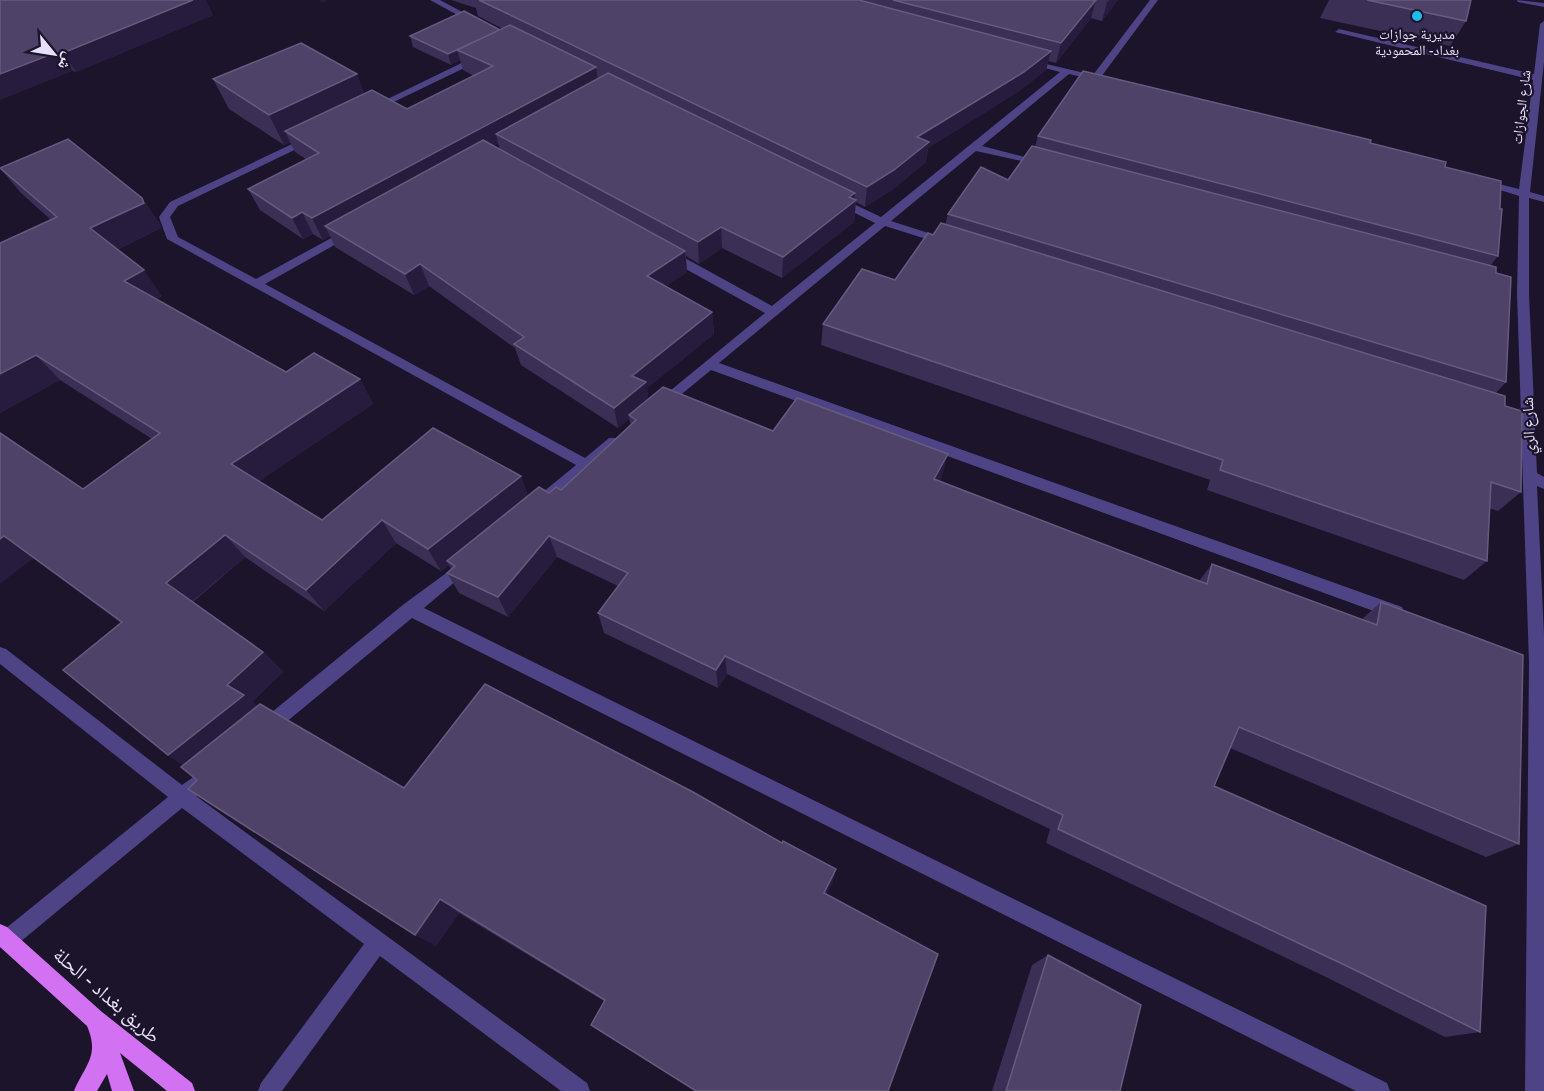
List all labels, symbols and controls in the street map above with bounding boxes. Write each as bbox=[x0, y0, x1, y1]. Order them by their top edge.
marker: مديرية جوازات بغداد- المحمودية bbox=[1410, 9, 1424, 23]
north arrow bbox=[24, 24, 84, 84]
place label: مديرية جوازات بغداد- المحمودية bbox=[1375, 26, 1459, 59]
text: ش bbox=[53, 49, 79, 73]
street label: شارع الجوازات bbox=[1509, 69, 1535, 145]
street label: شارع الري bbox=[1518, 397, 1542, 455]
street label: طريق بغداد - الحلة bbox=[48, 942, 165, 1049]

